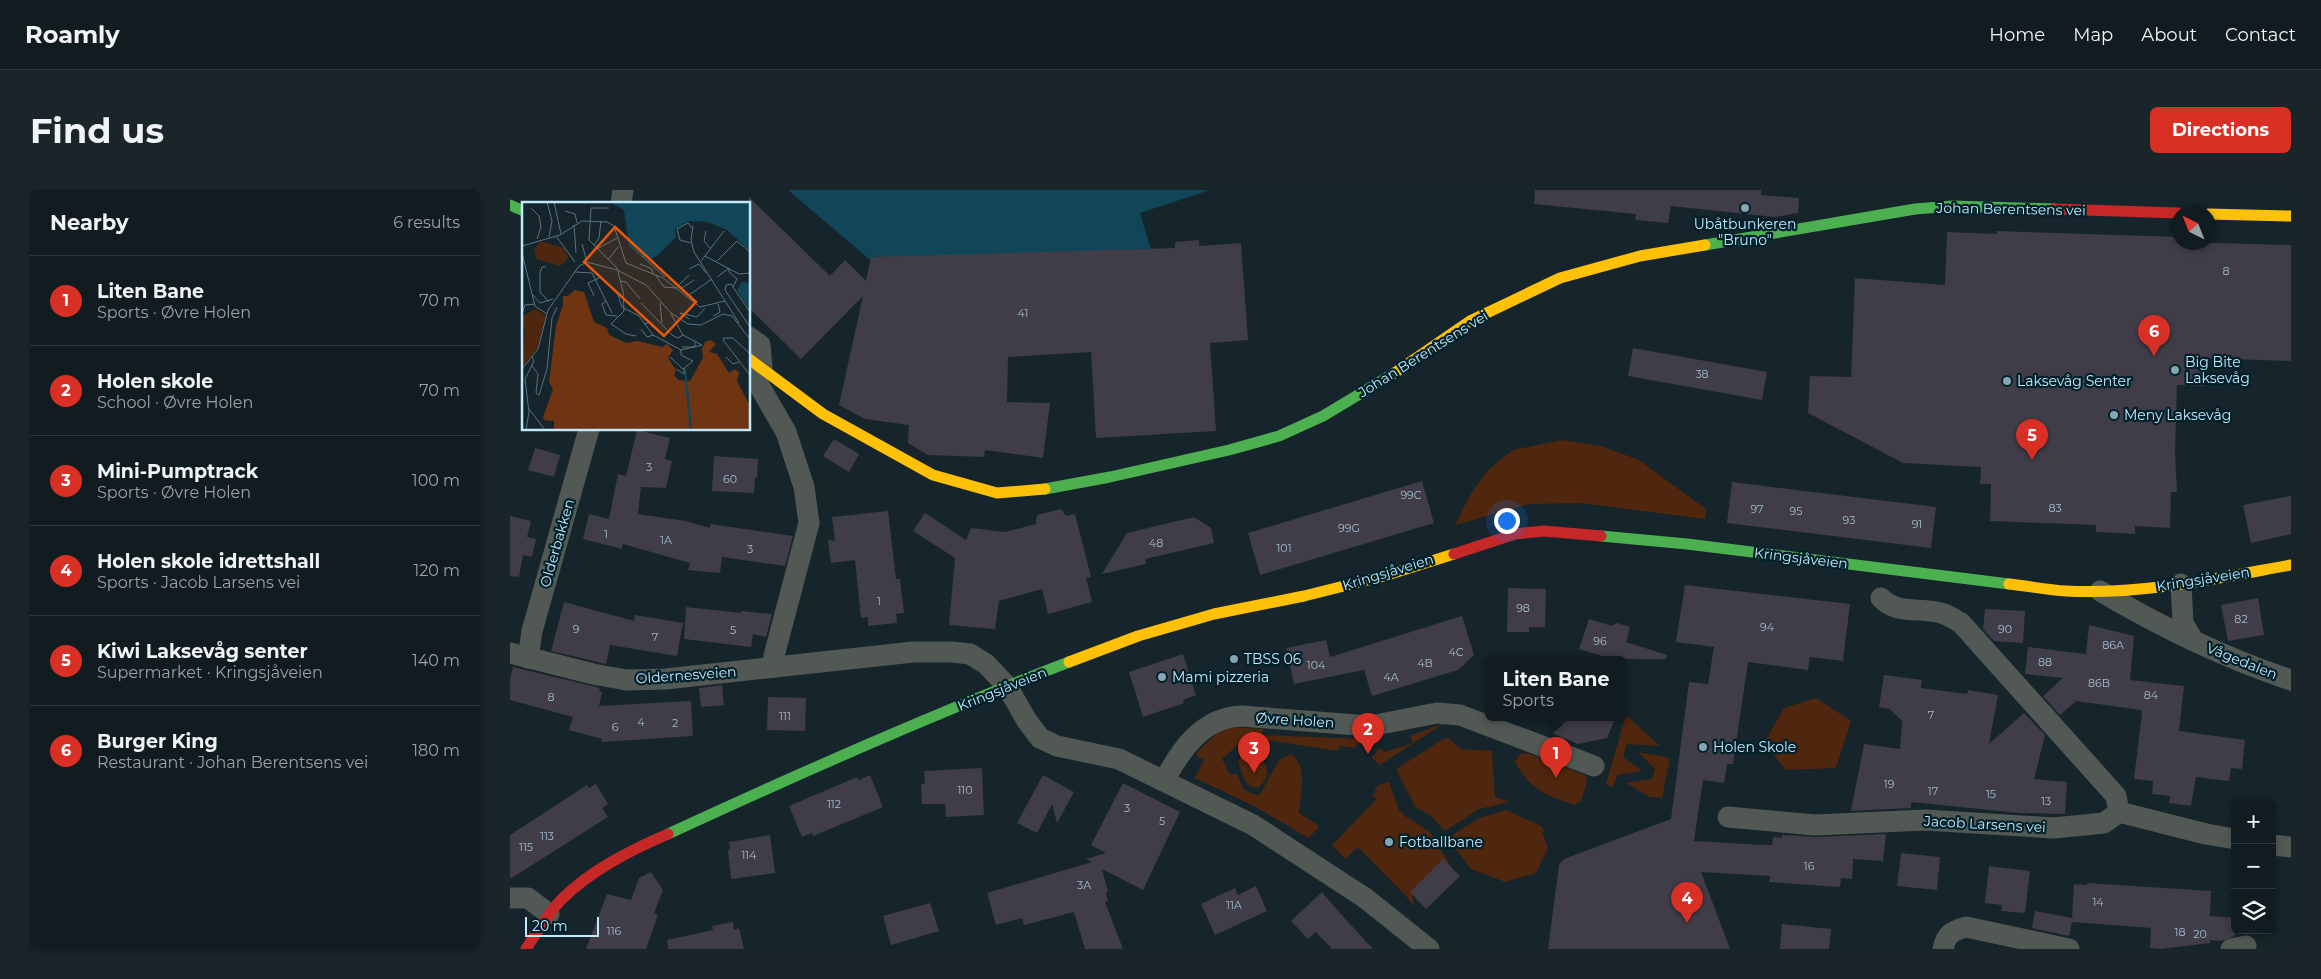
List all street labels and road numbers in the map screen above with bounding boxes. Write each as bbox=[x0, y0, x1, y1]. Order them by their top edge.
street label: Johan Berentsens vei bbox=[1935, 199, 2086, 219]
street label: Johan Berentsens vei bbox=[1354, 307, 1491, 402]
street label: Olderbakken bbox=[536, 497, 578, 589]
street label: Kringsjåveien bbox=[1753, 543, 1849, 573]
street label: Kringsjåveien bbox=[1340, 550, 1436, 594]
street label: Kringsjåveien bbox=[2155, 563, 2251, 595]
street label: Vågedalen bbox=[2204, 639, 2280, 683]
street label: Oldernesveien bbox=[635, 662, 737, 688]
street label: Kringsjåveien bbox=[955, 663, 1049, 715]
street label: Øvre Holen bbox=[1255, 708, 1335, 732]
street label: Jacob Larsens vei bbox=[1923, 812, 2046, 836]

